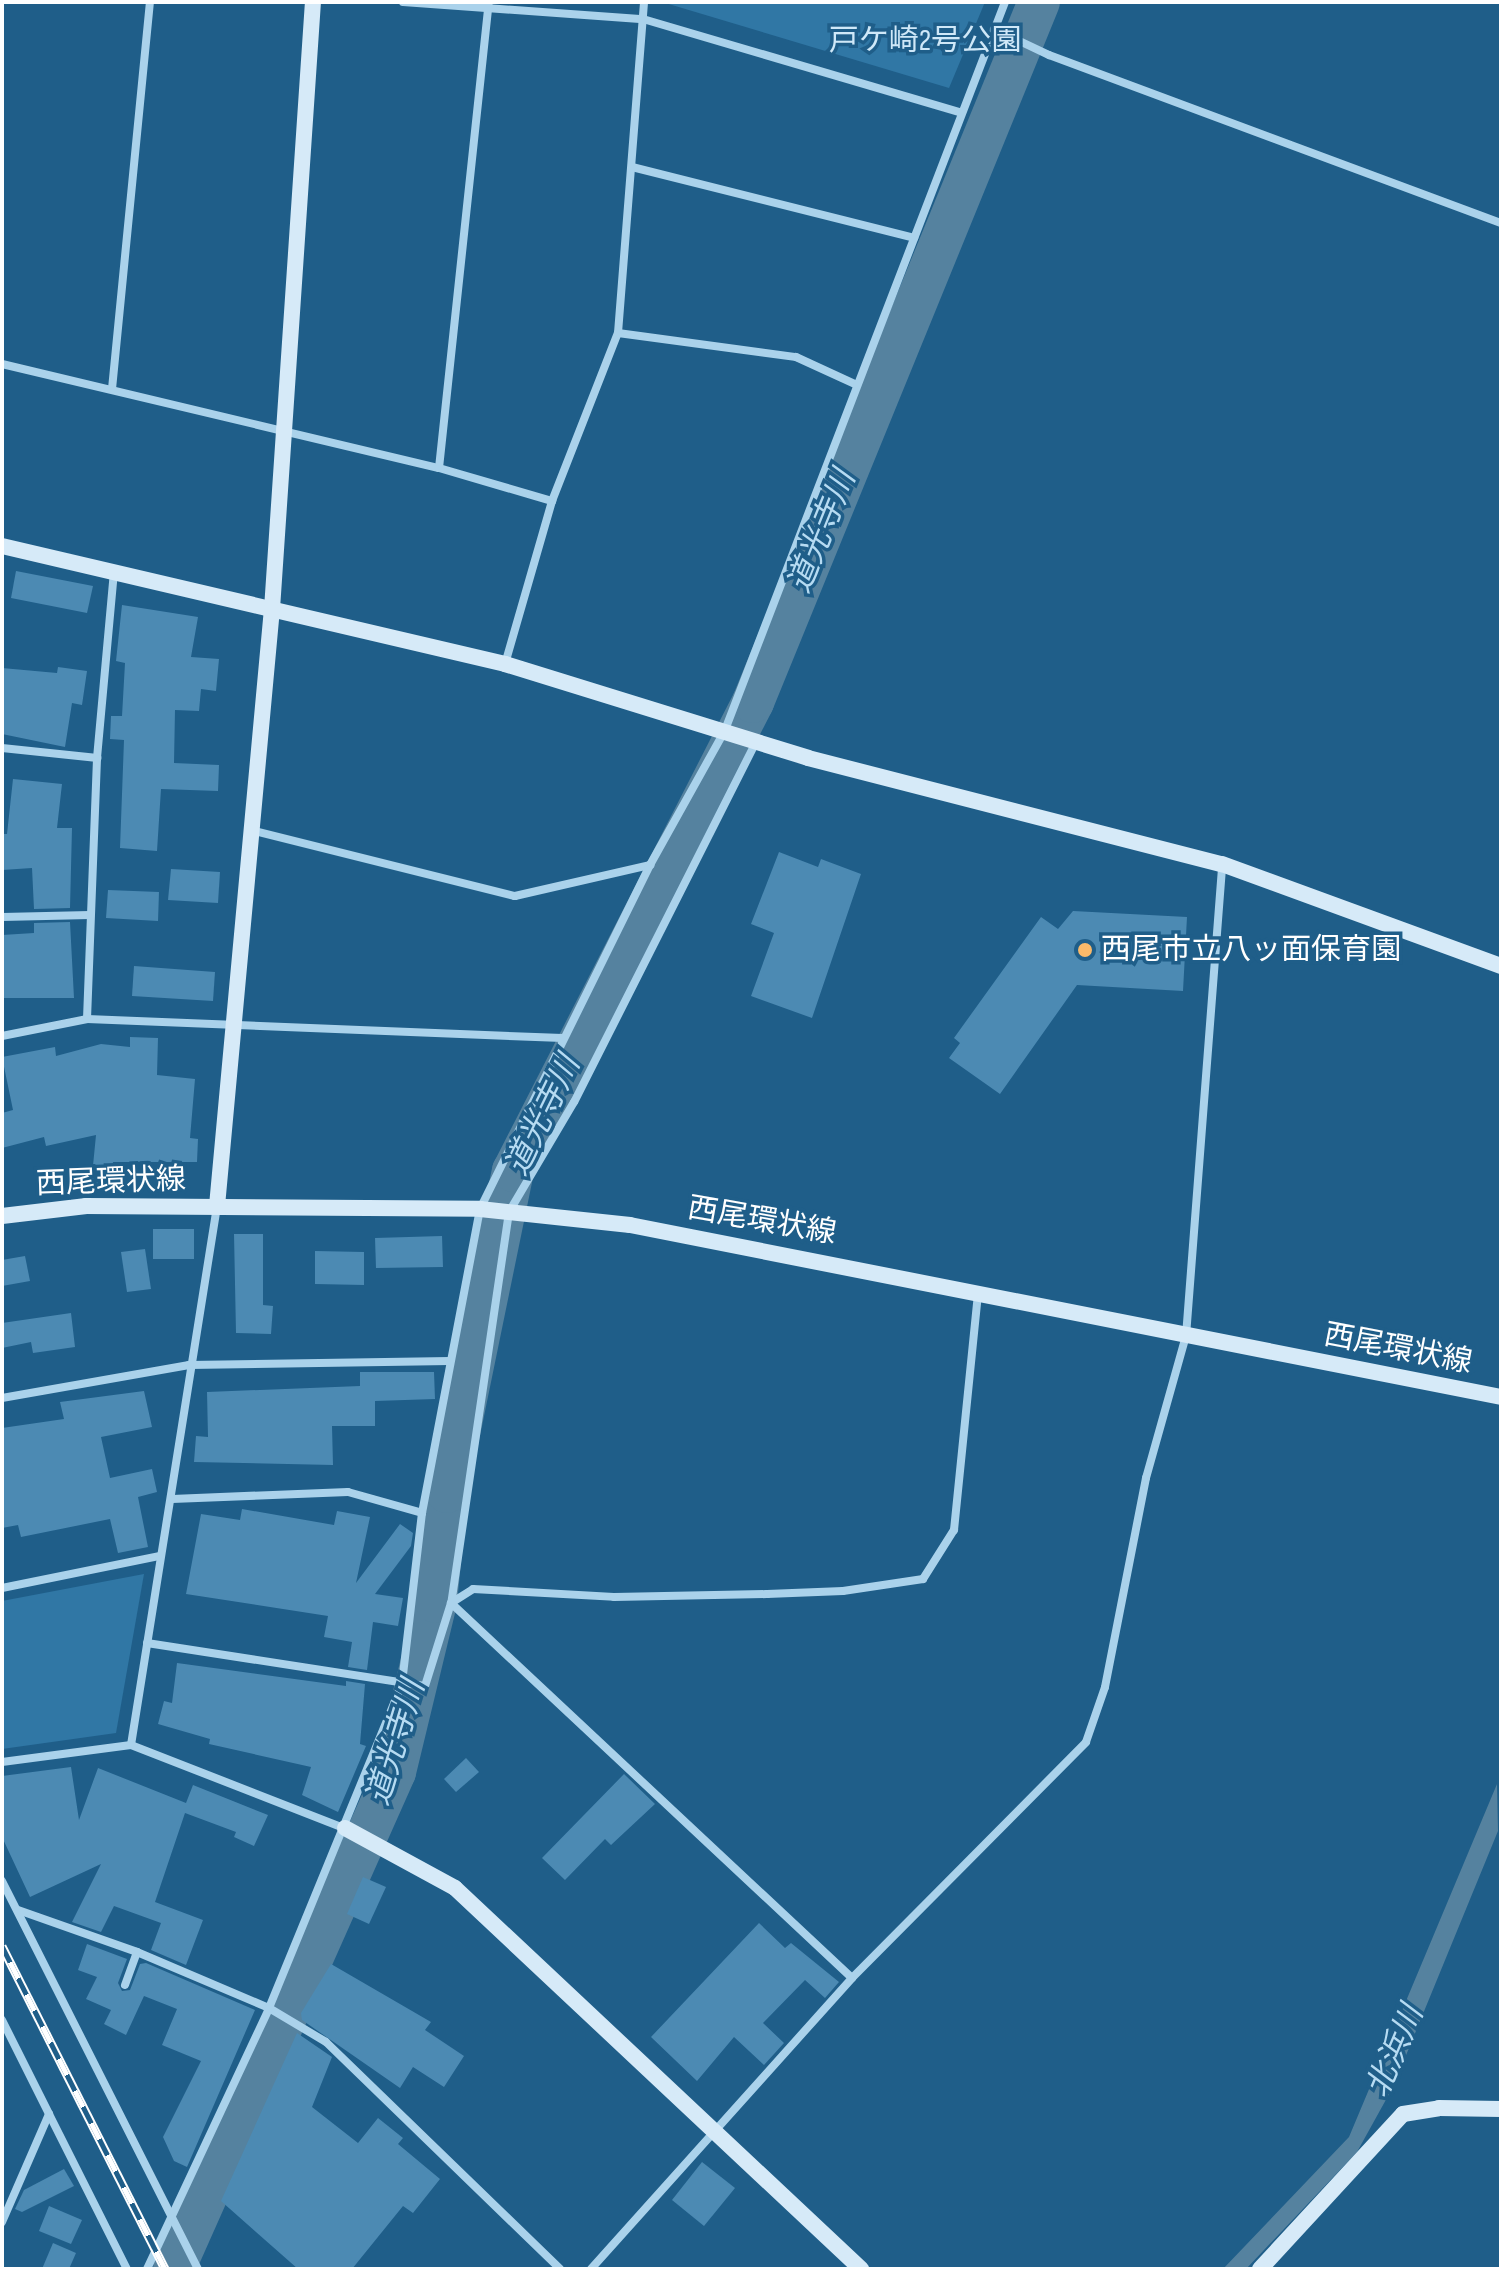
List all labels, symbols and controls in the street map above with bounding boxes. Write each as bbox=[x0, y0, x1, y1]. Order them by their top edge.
park label: 戸ケ崎2号公園 bbox=[829, 23, 1021, 59]
water label: 道光寺川 bbox=[781, 465, 865, 599]
place label: 西尾市立八ッ面保育園 bbox=[1101, 932, 1401, 968]
marker: 西尾市立八ッ面保育園 bbox=[1076, 941, 1094, 959]
water label: 道光寺川 bbox=[499, 1050, 589, 1182]
street label: 西尾環状線 bbox=[35, 1161, 187, 1203]
street label: 西尾環状線 bbox=[685, 1190, 839, 1252]
street label: 西尾環状線 bbox=[1321, 1317, 1475, 1381]
water label: 道光寺川 bbox=[360, 1676, 434, 1810]
water label: 北浜川 bbox=[1360, 2000, 1432, 2104]

